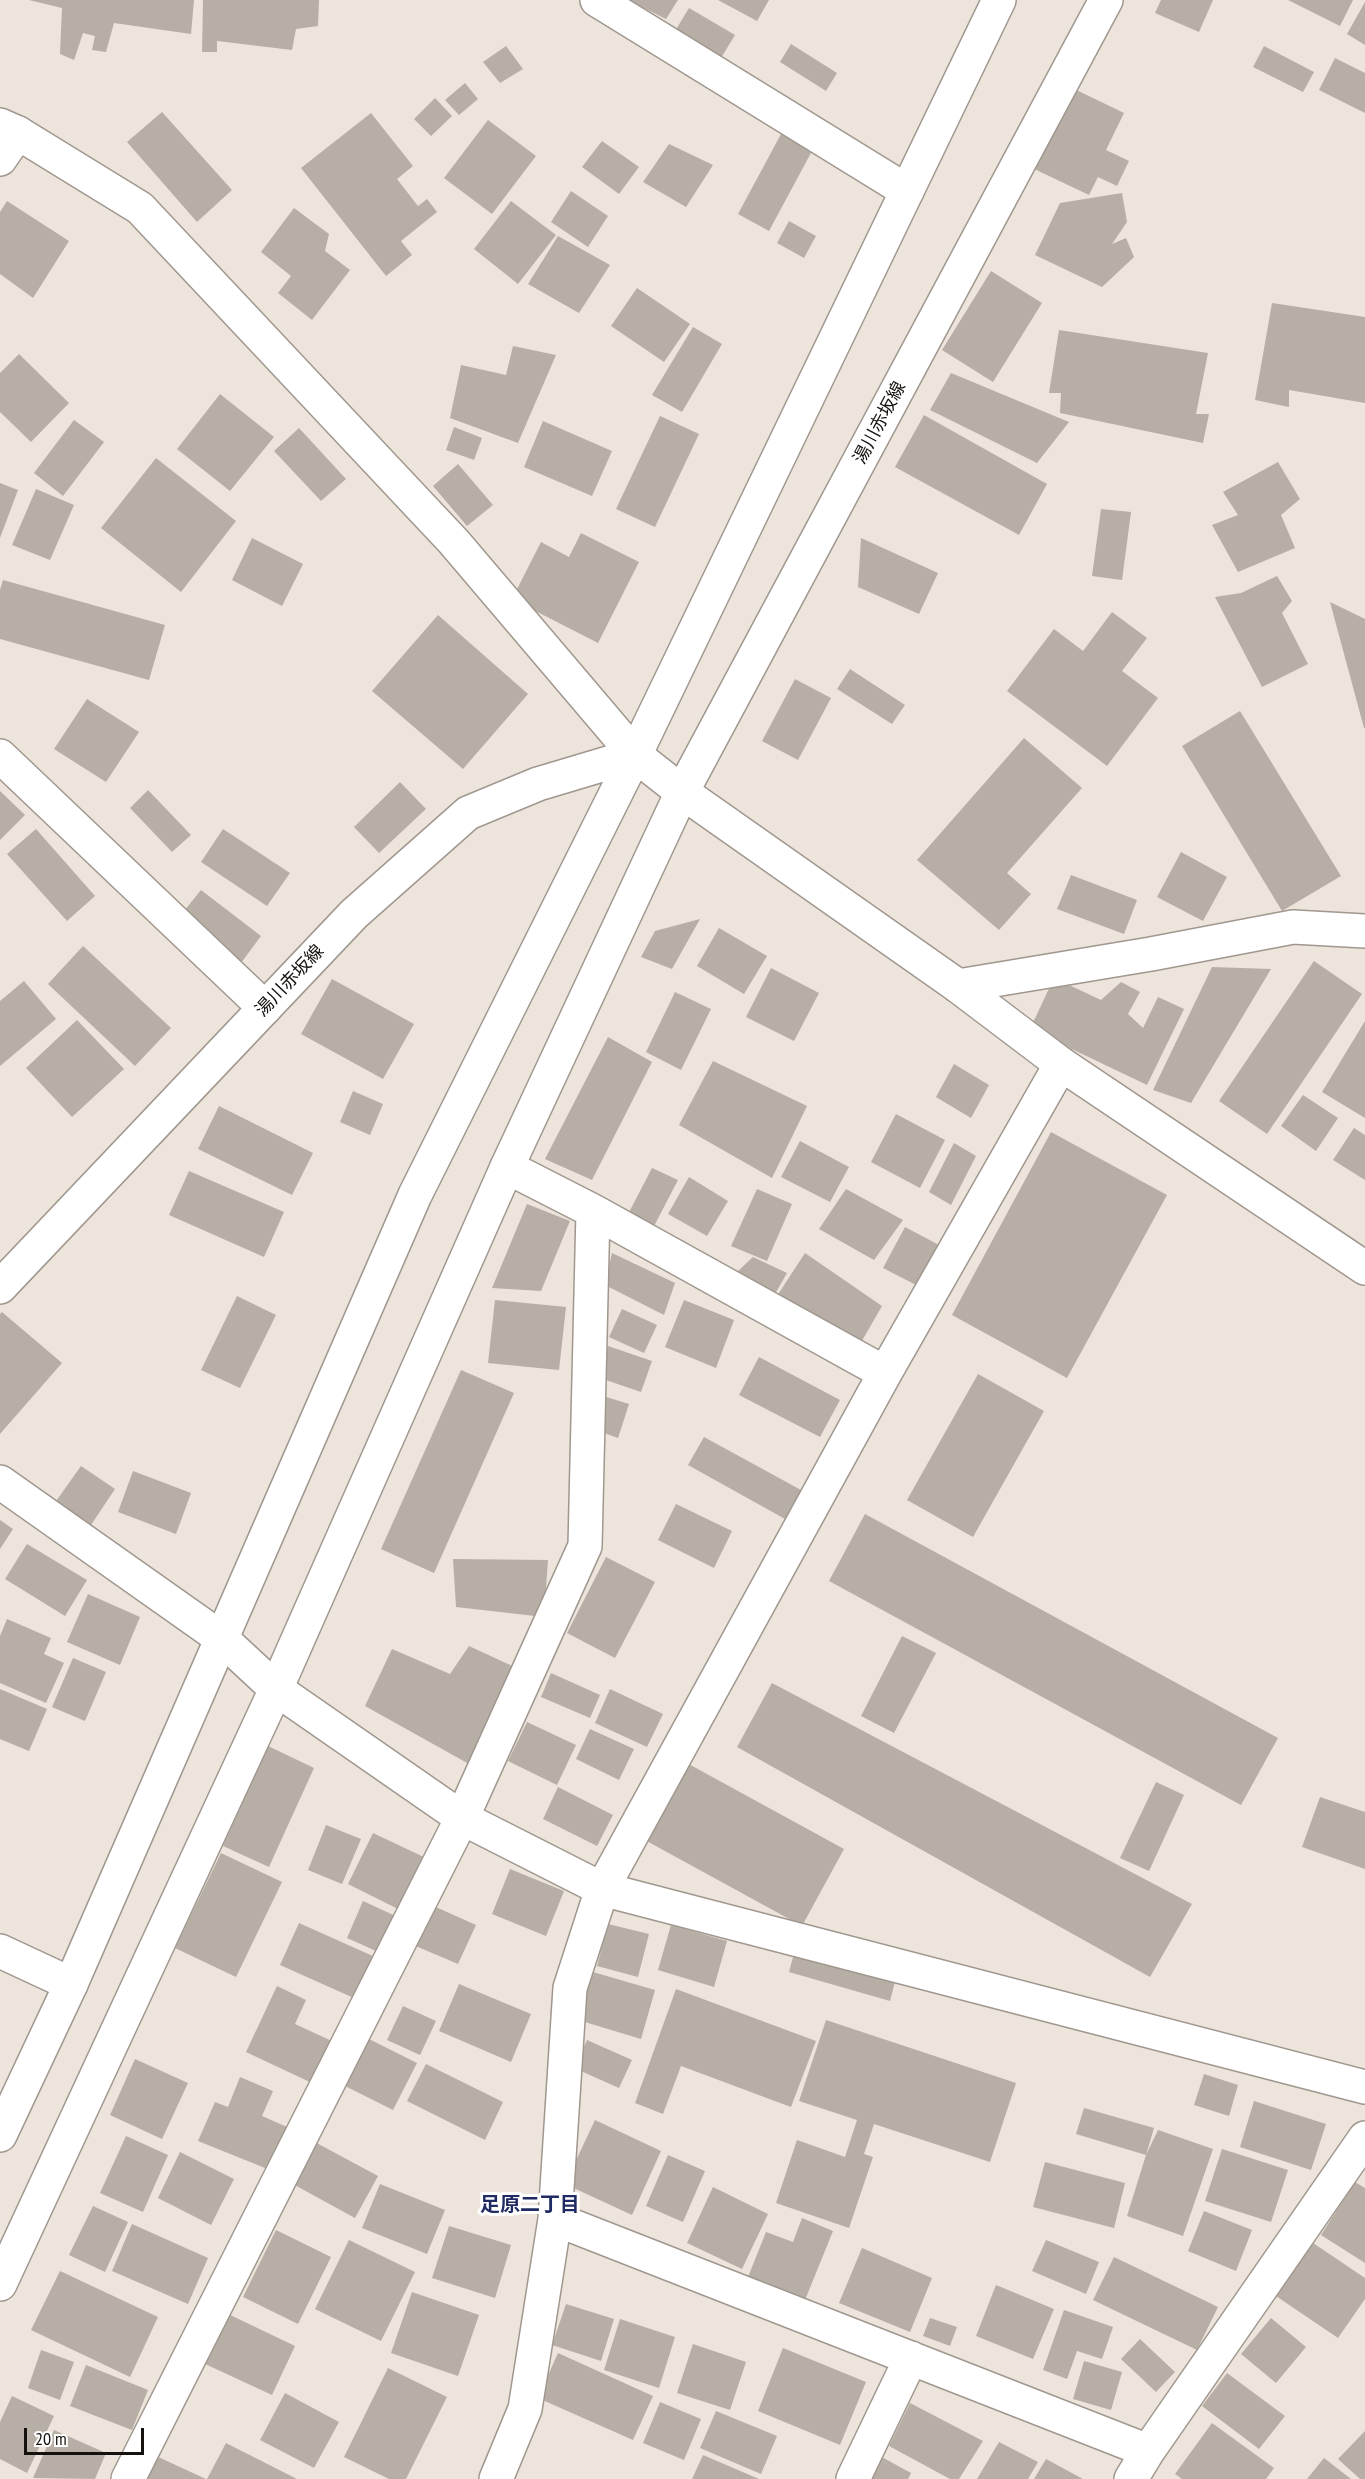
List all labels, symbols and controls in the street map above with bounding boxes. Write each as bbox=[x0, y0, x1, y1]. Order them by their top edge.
street label: 湯川赤坂線 bbox=[849, 378, 911, 468]
street label: 湯川赤坂線 bbox=[251, 941, 329, 1021]
district label: 足原二丁目 bbox=[480, 2193, 580, 2217]
scale bar bbox=[27, 2416, 147, 2454]
text: 20 m bbox=[35, 2427, 67, 2450]

